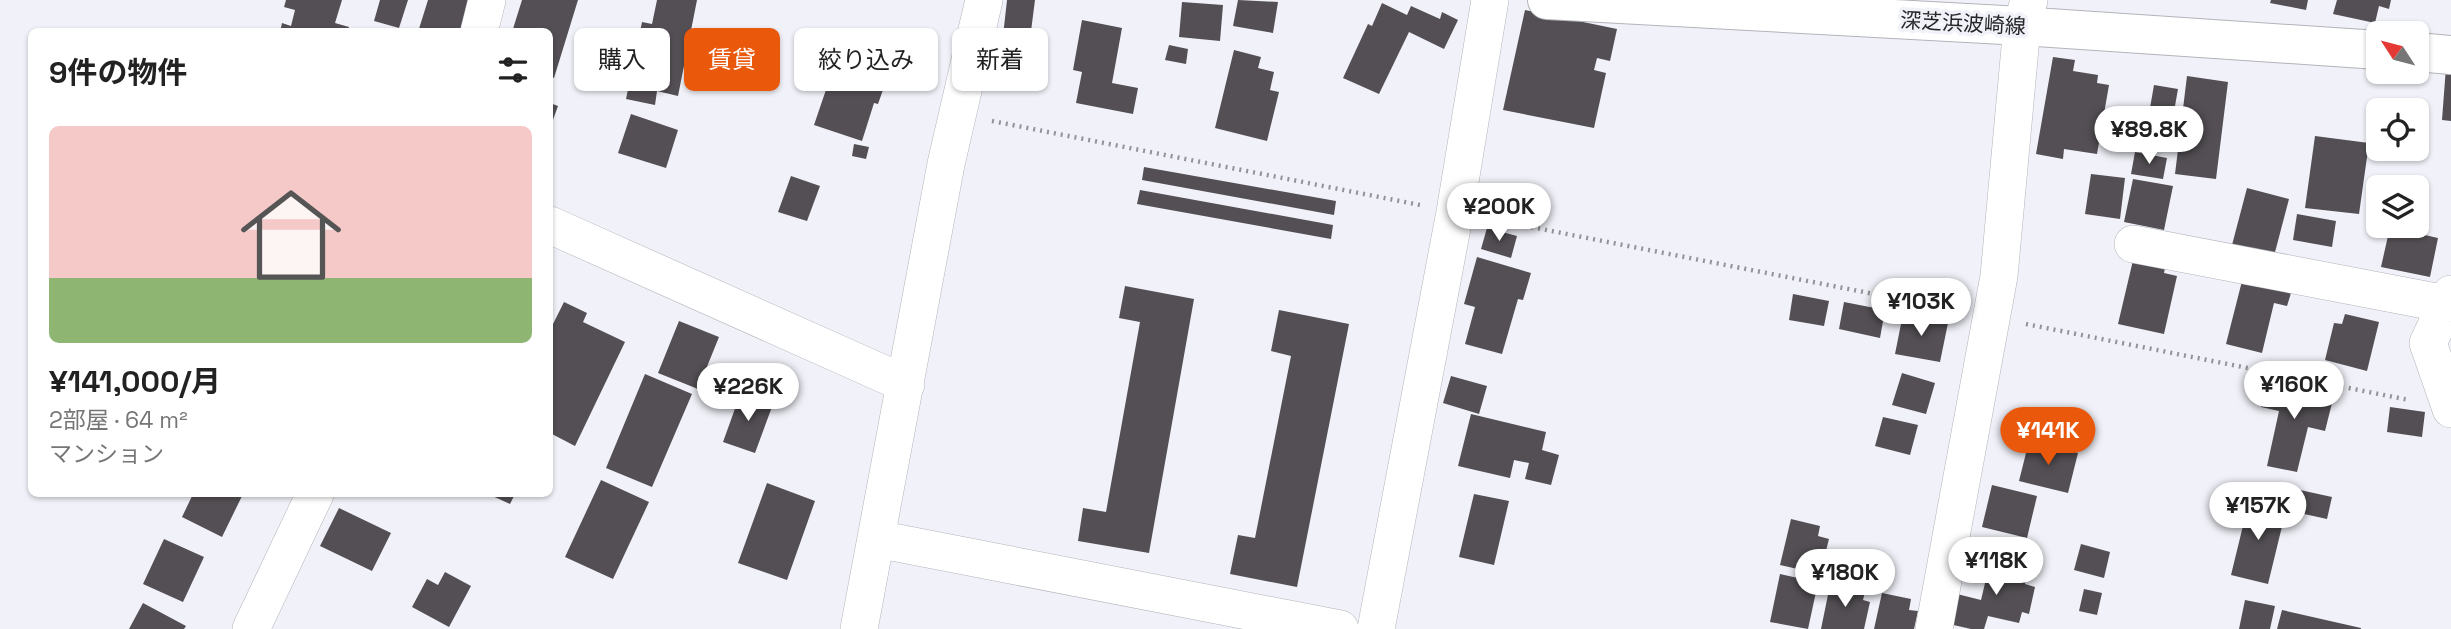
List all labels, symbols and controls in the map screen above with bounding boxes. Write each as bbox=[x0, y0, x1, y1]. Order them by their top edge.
street label: 深芝浜波崎線 bbox=[1899, 6, 2027, 40]
north arrow bbox=[2366, 21, 2429, 84]
map controls bbox=[2366, 21, 2429, 238]
chip: 購入 bbox=[574, 28, 670, 91]
chip: 賃貸 bbox=[684, 28, 780, 91]
chip: 絞り込み bbox=[794, 28, 938, 91]
chip: 新着 bbox=[952, 28, 1048, 91]
icon: filters bbox=[494, 51, 532, 89]
text: 9件の物件 bbox=[49, 53, 188, 92]
button: locate bbox=[2366, 98, 2429, 161]
pin: ¥89.8K bbox=[2092, 106, 2206, 166]
text: ¥89.8K bbox=[2110, 114, 2188, 144]
icon: home bbox=[228, 172, 354, 298]
button: layers bbox=[2366, 175, 2429, 238]
pin: ¥200K bbox=[1450, 184, 1548, 243]
text: ¥200K bbox=[1463, 191, 1535, 221]
pin: ¥103K bbox=[1872, 278, 1970, 338]
text: ¥103K bbox=[1887, 286, 1955, 316]
text: ¥141,000/月 bbox=[49, 362, 221, 401]
pin: ¥160K bbox=[2245, 362, 2343, 421]
pin: ¥226K bbox=[699, 364, 797, 423]
text: ¥160K bbox=[2260, 369, 2328, 399]
text: ¥226K bbox=[713, 371, 783, 401]
text: 2部屋 · 64 m² bbox=[49, 405, 188, 435]
pin: ¥141K bbox=[1999, 407, 2097, 467]
text: ¥141K bbox=[2016, 415, 2080, 445]
text: マンション bbox=[49, 439, 164, 469]
pin: ¥157K bbox=[2209, 482, 2307, 542]
text: ¥157K bbox=[2225, 490, 2291, 520]
pin: ¥118K bbox=[1947, 538, 2045, 597]
text: ¥118K bbox=[1964, 545, 2028, 575]
pin: ¥180K bbox=[1796, 550, 1894, 609]
text: ¥180K bbox=[1811, 557, 1879, 587]

